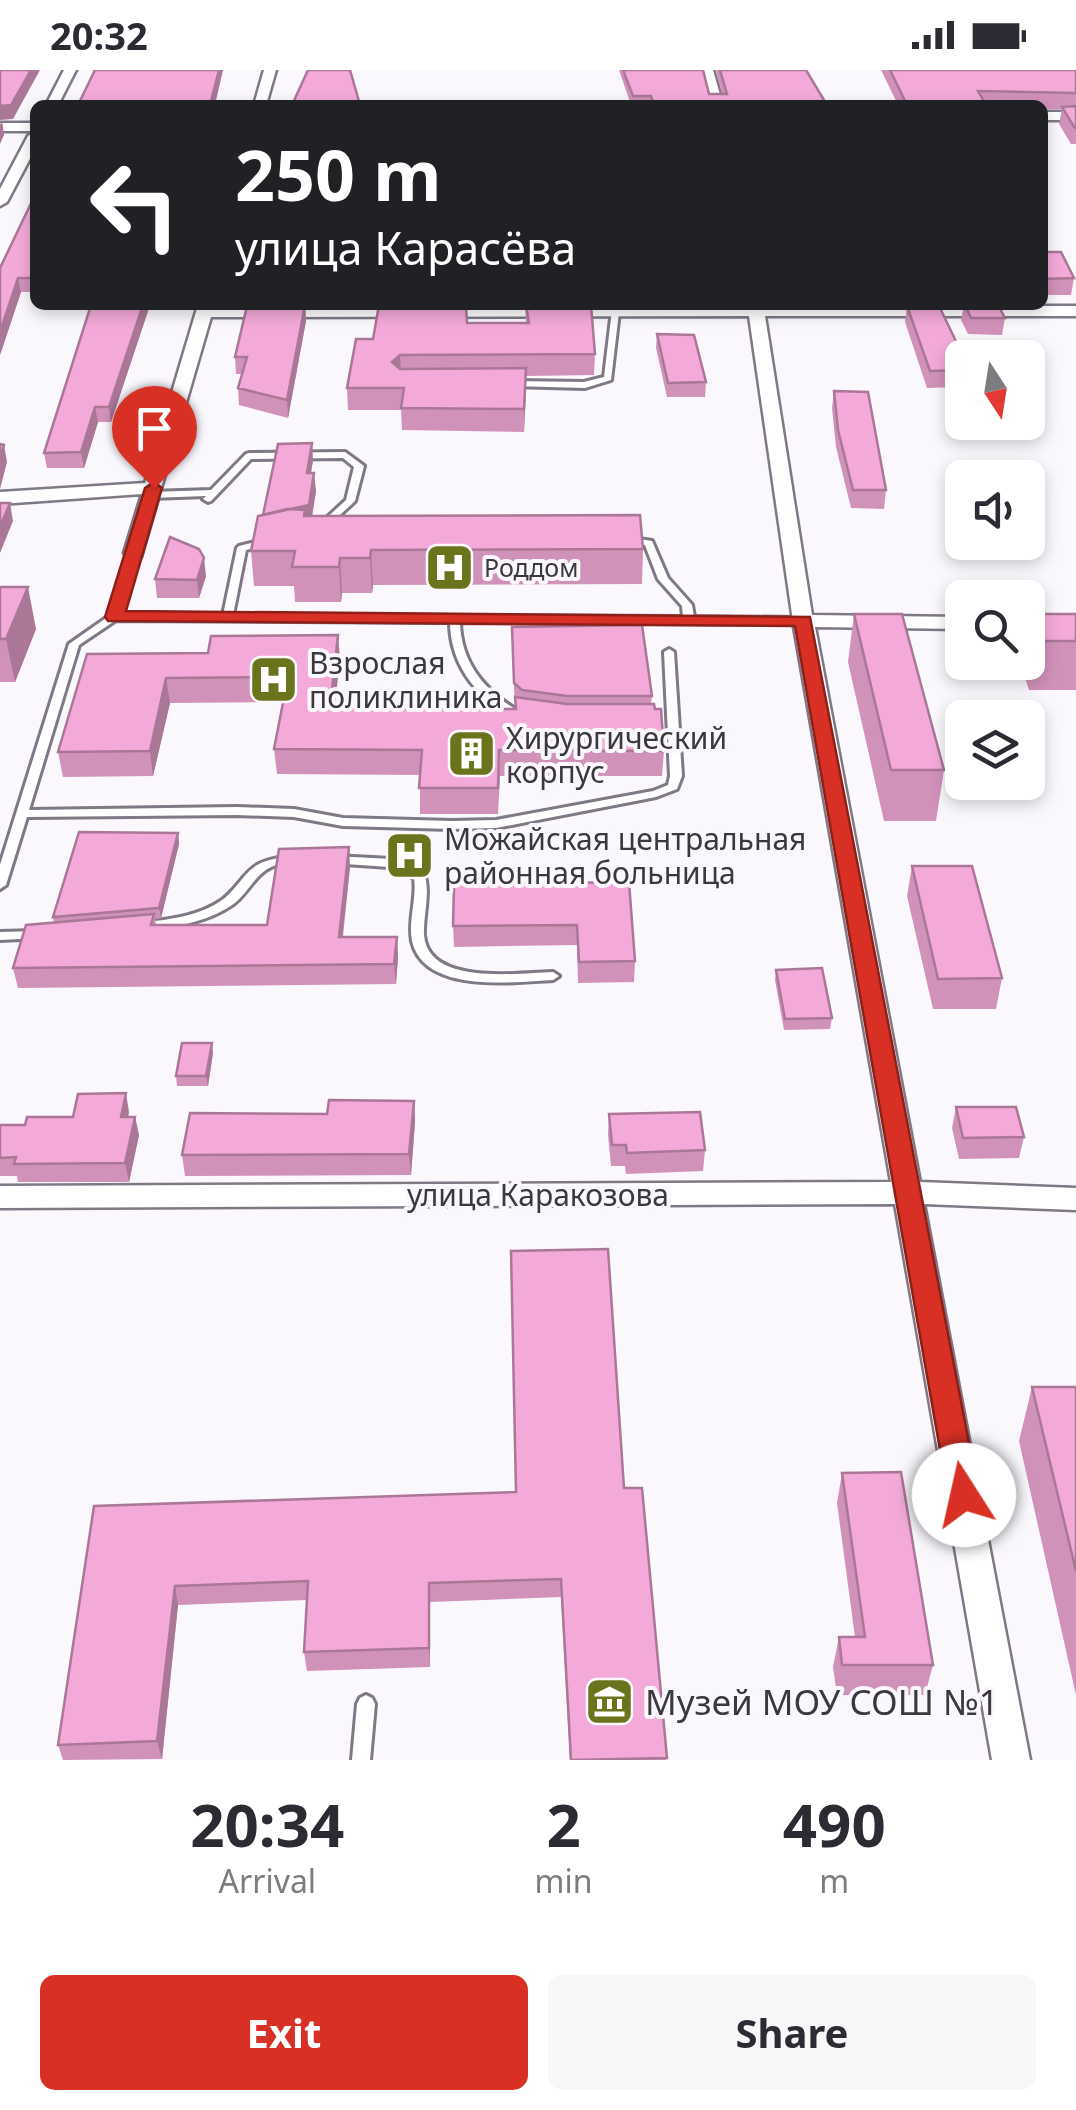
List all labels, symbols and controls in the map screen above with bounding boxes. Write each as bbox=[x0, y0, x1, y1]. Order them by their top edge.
text: 20:32 bbox=[50, 9, 148, 61]
text: 250 m bbox=[235, 126, 442, 222]
icon: left bbox=[70, 140, 200, 270]
text: улица Карасёва bbox=[235, 217, 576, 278]
north arrow bbox=[945, 340, 1045, 440]
map controls bbox=[945, 340, 1045, 800]
pin bbox=[112, 386, 197, 489]
icon: arrive bbox=[127, 401, 182, 456]
button: sound bbox=[945, 460, 1045, 560]
hospital icon: Роддом bbox=[423, 541, 475, 593]
place label: Роддом bbox=[484, 550, 578, 584]
button: search bbox=[945, 580, 1045, 680]
place label: Взрослая поликлиника bbox=[309, 642, 502, 717]
hospital icon: Взрослая поликлиника bbox=[248, 653, 300, 705]
button: layers bbox=[945, 700, 1045, 800]
place label: Хирургический корпус bbox=[506, 717, 727, 792]
building icon: Хирургический корпус bbox=[445, 728, 497, 780]
place label: Можайская центральная районная больница bbox=[444, 818, 806, 893]
hospital icon: Можайская центральная районная больница bbox=[383, 829, 435, 881]
street label: улица Каракозова bbox=[407, 1174, 669, 1215]
position arrow bbox=[912, 1443, 1016, 1547]
museum icon: Музей МОУ СОШ №1 bbox=[584, 1675, 636, 1727]
place label: Музей МОУ СОШ №1 bbox=[645, 1678, 999, 1725]
text: 20:34 bbox=[190, 1783, 344, 1865]
text: 2 bbox=[546, 1783, 581, 1865]
text: 490 bbox=[783, 1783, 886, 1865]
text: Arrival bbox=[219, 1859, 316, 1902]
text: min bbox=[535, 1859, 593, 1902]
text: m bbox=[819, 1859, 849, 1902]
button: Exit bbox=[40, 1975, 528, 2090]
button: Share bbox=[548, 1975, 1036, 2090]

